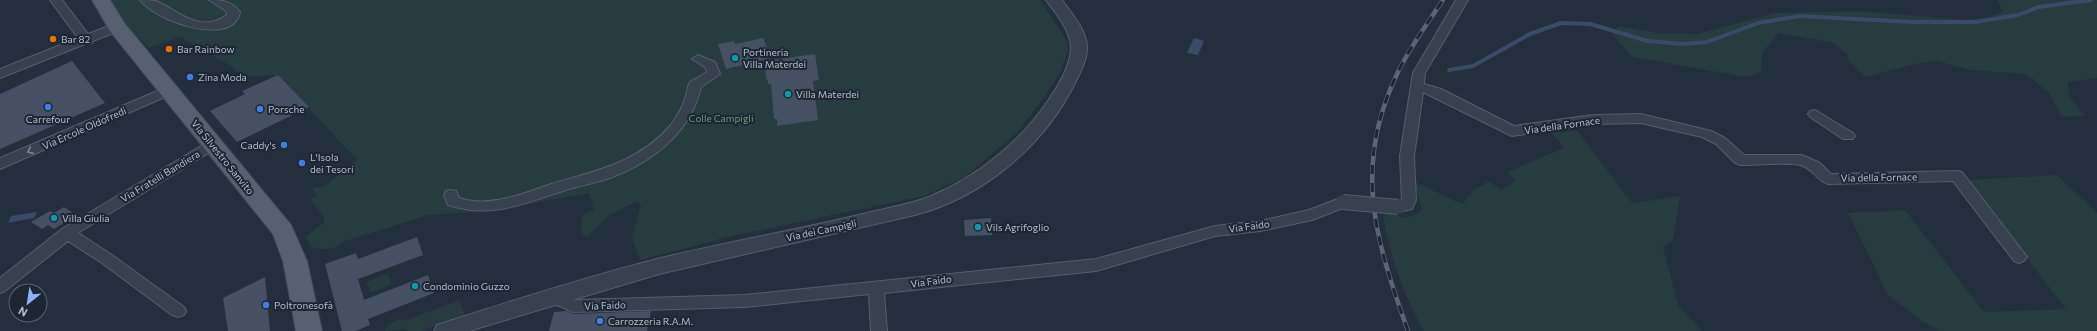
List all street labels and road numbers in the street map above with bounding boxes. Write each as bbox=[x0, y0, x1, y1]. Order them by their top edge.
street label: Via Ercole Oldofredi bbox=[40, 104, 128, 152]
street label: Via della Fornace bbox=[1523, 114, 1601, 136]
street label: Via Silvestro Sanvito bbox=[189, 117, 257, 197]
street label: Via Fratelli Bandiera bbox=[118, 148, 202, 204]
street label: Via della Fornace bbox=[1841, 170, 1917, 184]
street label: Via dei Campigli bbox=[785, 217, 857, 243]
street label: Via Faido bbox=[1228, 217, 1270, 235]
street label: Via Faido bbox=[910, 272, 952, 290]
street label: Via Faido bbox=[584, 298, 626, 312]

